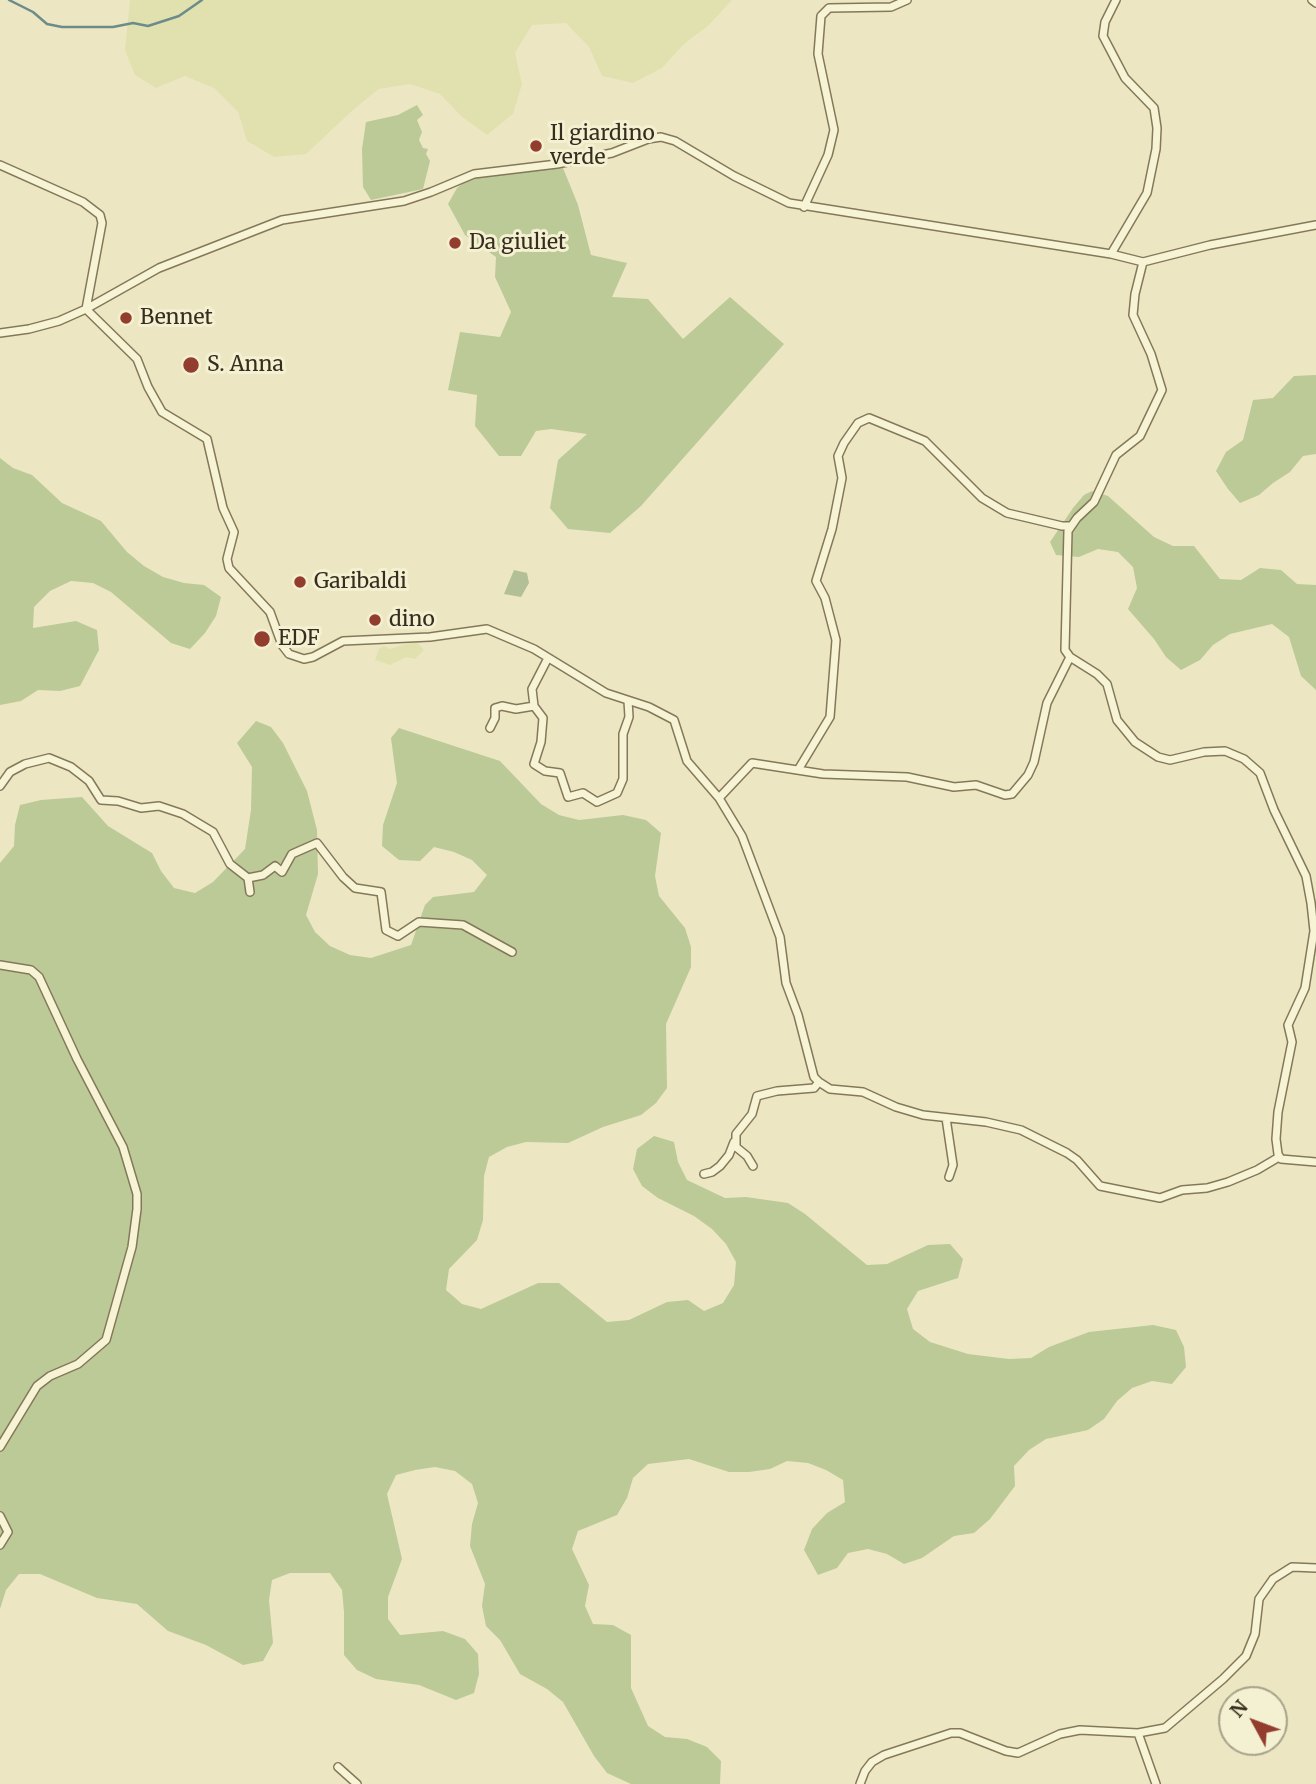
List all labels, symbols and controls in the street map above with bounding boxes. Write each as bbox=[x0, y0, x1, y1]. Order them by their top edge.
place label: Il giardino verde bbox=[550, 121, 655, 171]
marker: Il giardino verde bbox=[528, 138, 544, 154]
place label: Da giuliet bbox=[469, 230, 566, 256]
marker: Da giuliet bbox=[447, 235, 463, 251]
place label: Bennet bbox=[140, 305, 213, 331]
marker: Bennet bbox=[118, 310, 134, 326]
place label: S. Anna bbox=[207, 352, 284, 378]
marker: S. Anna bbox=[181, 355, 201, 375]
place label: Garibaldi bbox=[314, 569, 407, 595]
marker: Garibaldi bbox=[292, 574, 308, 590]
place label: dino bbox=[389, 607, 435, 633]
marker: dino bbox=[367, 612, 383, 628]
place label: EDF bbox=[278, 626, 320, 652]
marker: EDF bbox=[252, 629, 272, 649]
north arrow bbox=[1218, 1686, 1288, 1756]
text: N bbox=[1225, 1695, 1253, 1722]

